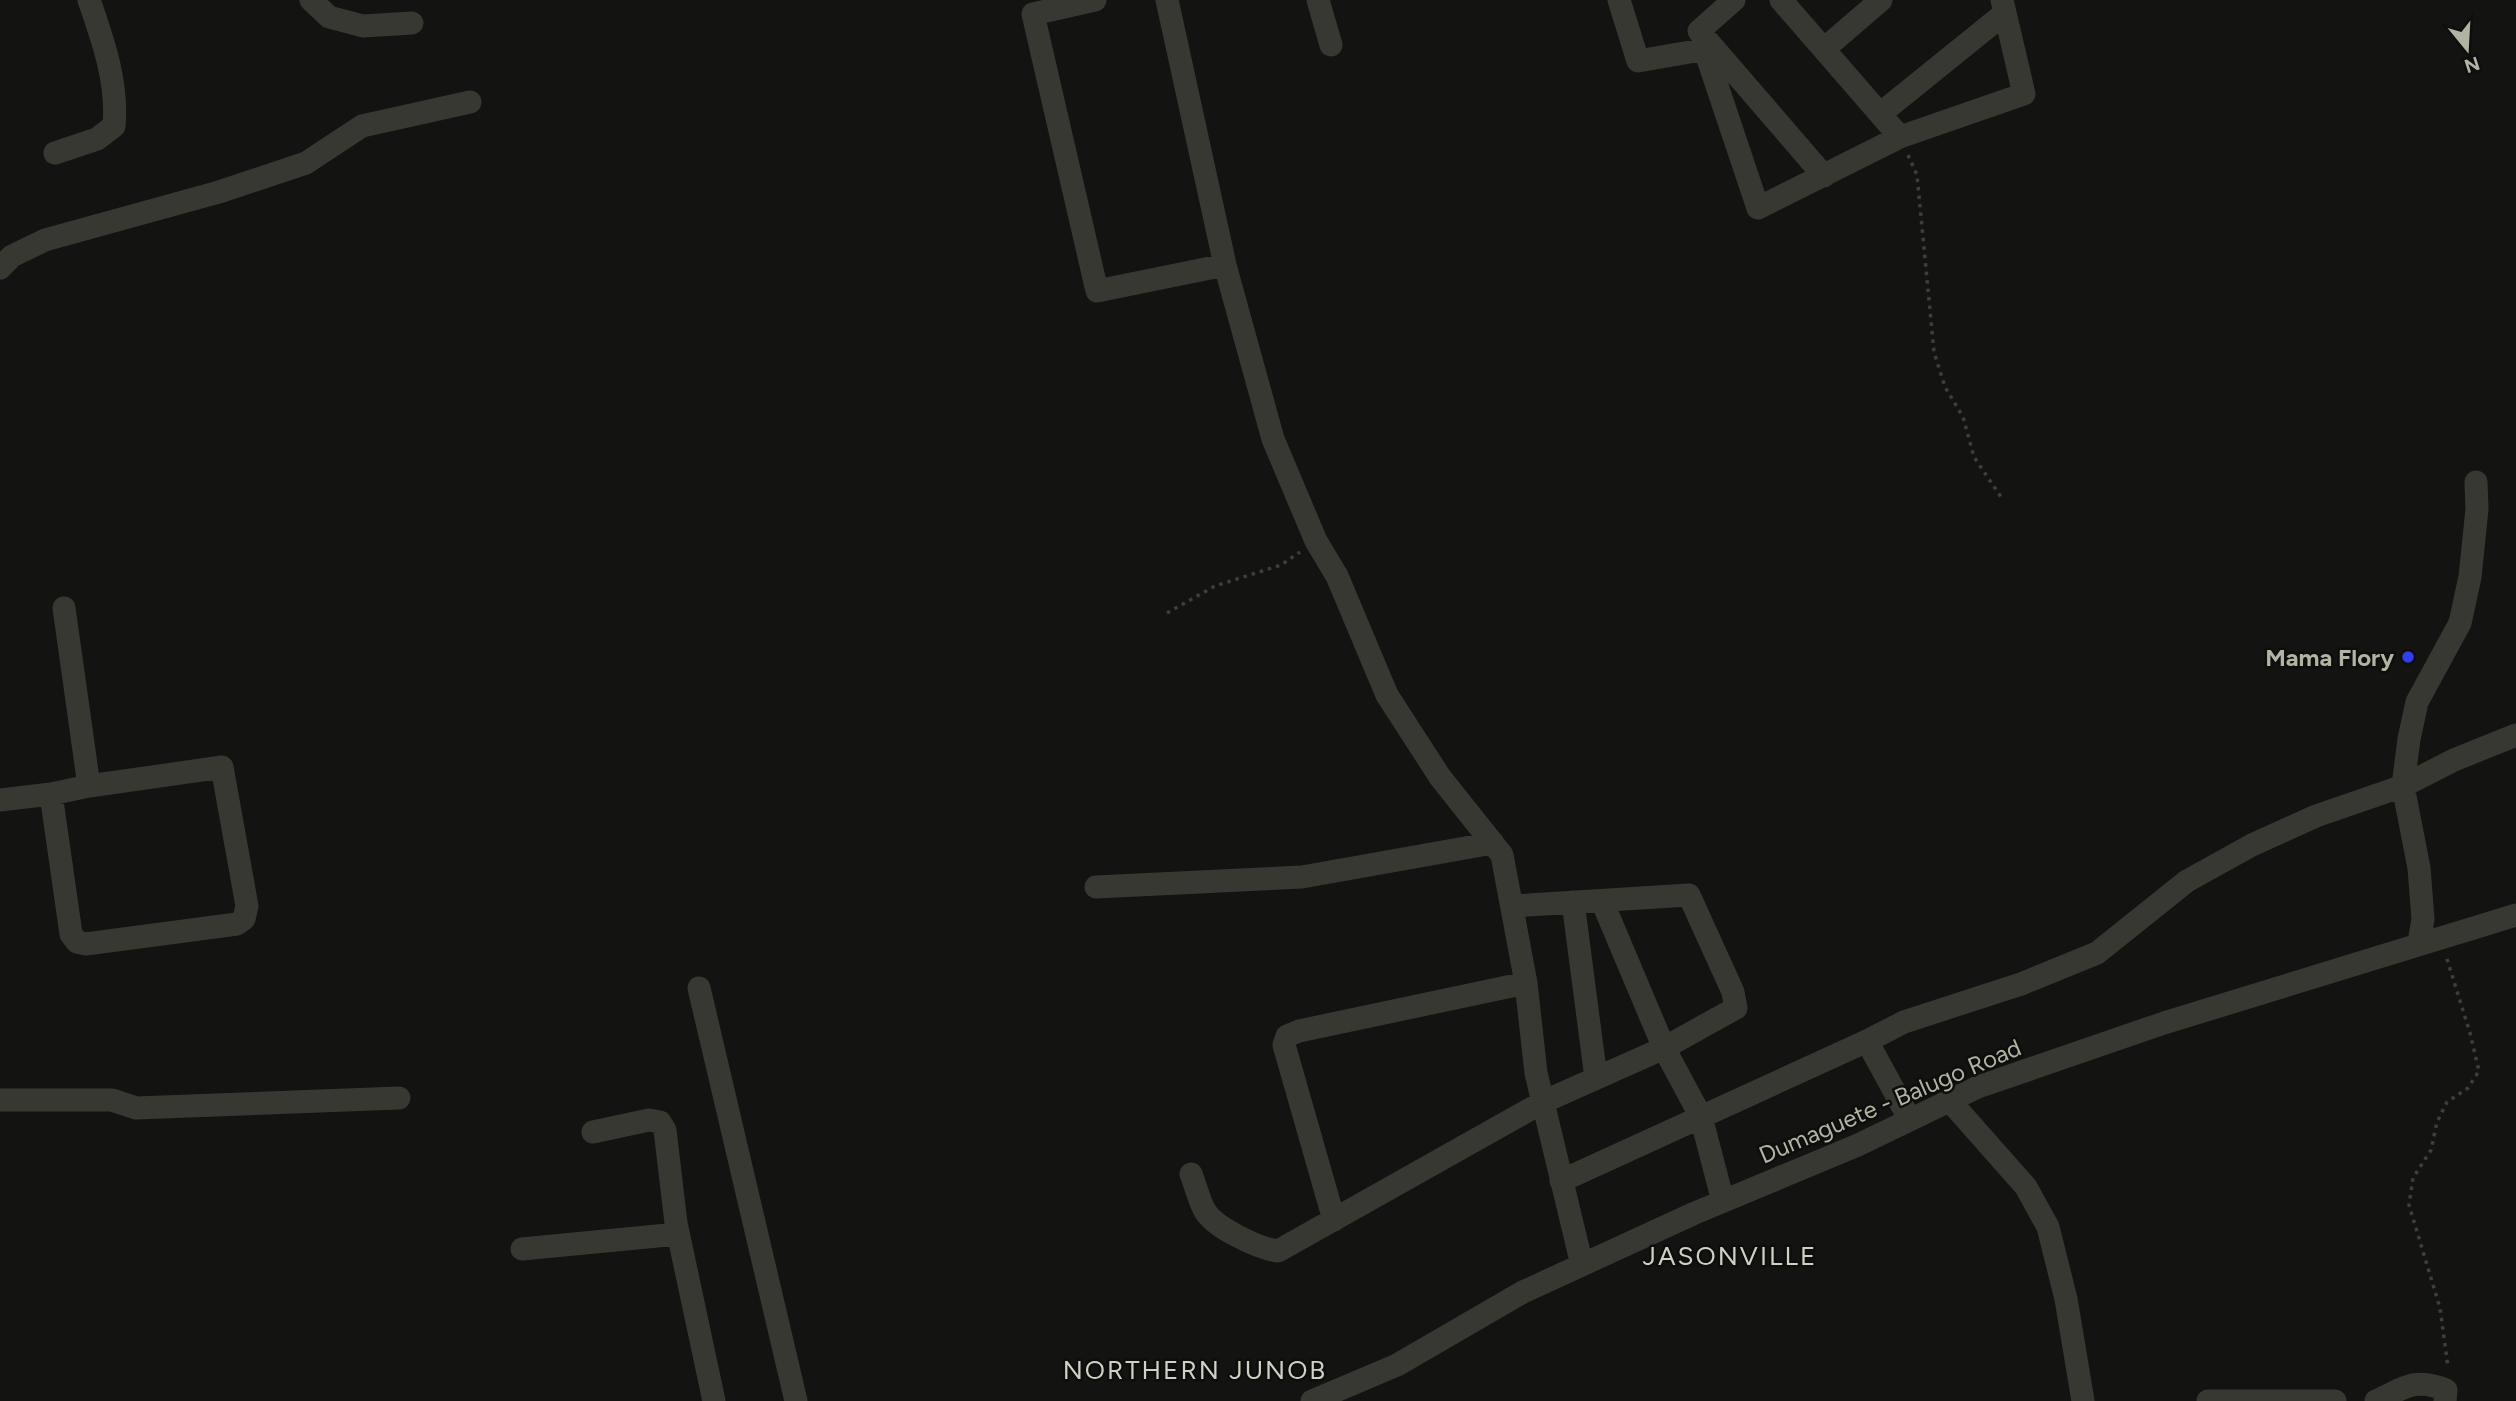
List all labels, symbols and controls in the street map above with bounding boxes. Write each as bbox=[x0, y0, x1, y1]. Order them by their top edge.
north arrow bbox=[2432, 14, 2502, 84]
text: N bbox=[2462, 51, 2483, 78]
place label: Mama Flory bbox=[2265, 643, 2394, 672]
marker: Mama Flory bbox=[2400, 649, 2416, 665]
street label: Dumaguete - Balugo Road bbox=[1755, 1033, 2025, 1169]
district label: JASONVILLE bbox=[1643, 1240, 1817, 1272]
district label: NORTHERN JUNOB bbox=[1063, 1354, 1327, 1386]

